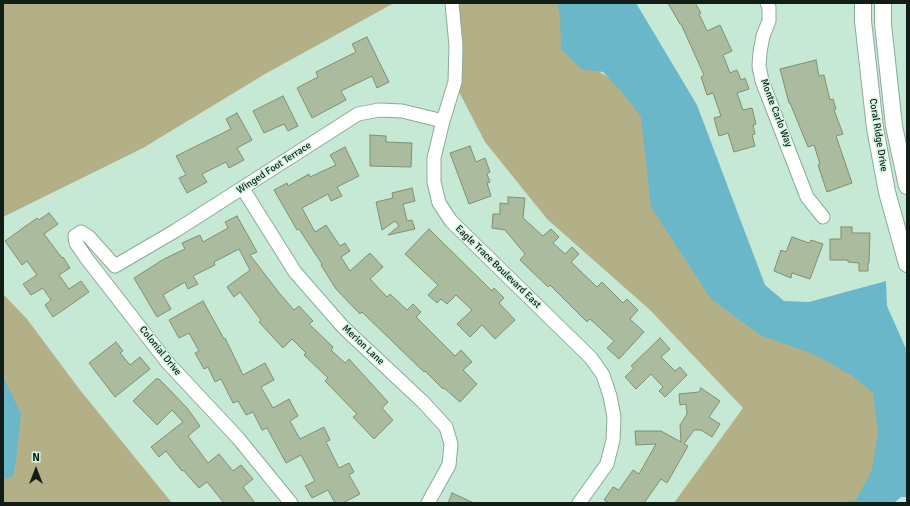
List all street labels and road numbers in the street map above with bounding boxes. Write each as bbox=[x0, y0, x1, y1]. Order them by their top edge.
street label: Monte Carlo Way bbox=[757, 77, 795, 149]
street label: Coral Ridge Drive bbox=[866, 98, 890, 172]
street label: Winged Foot Terrace bbox=[234, 139, 314, 197]
street label: Eagle Trace Boulevard East bbox=[453, 223, 543, 311]
street label: Merion Lane bbox=[339, 322, 387, 368]
street label: Colonial Drive bbox=[136, 324, 184, 378]

